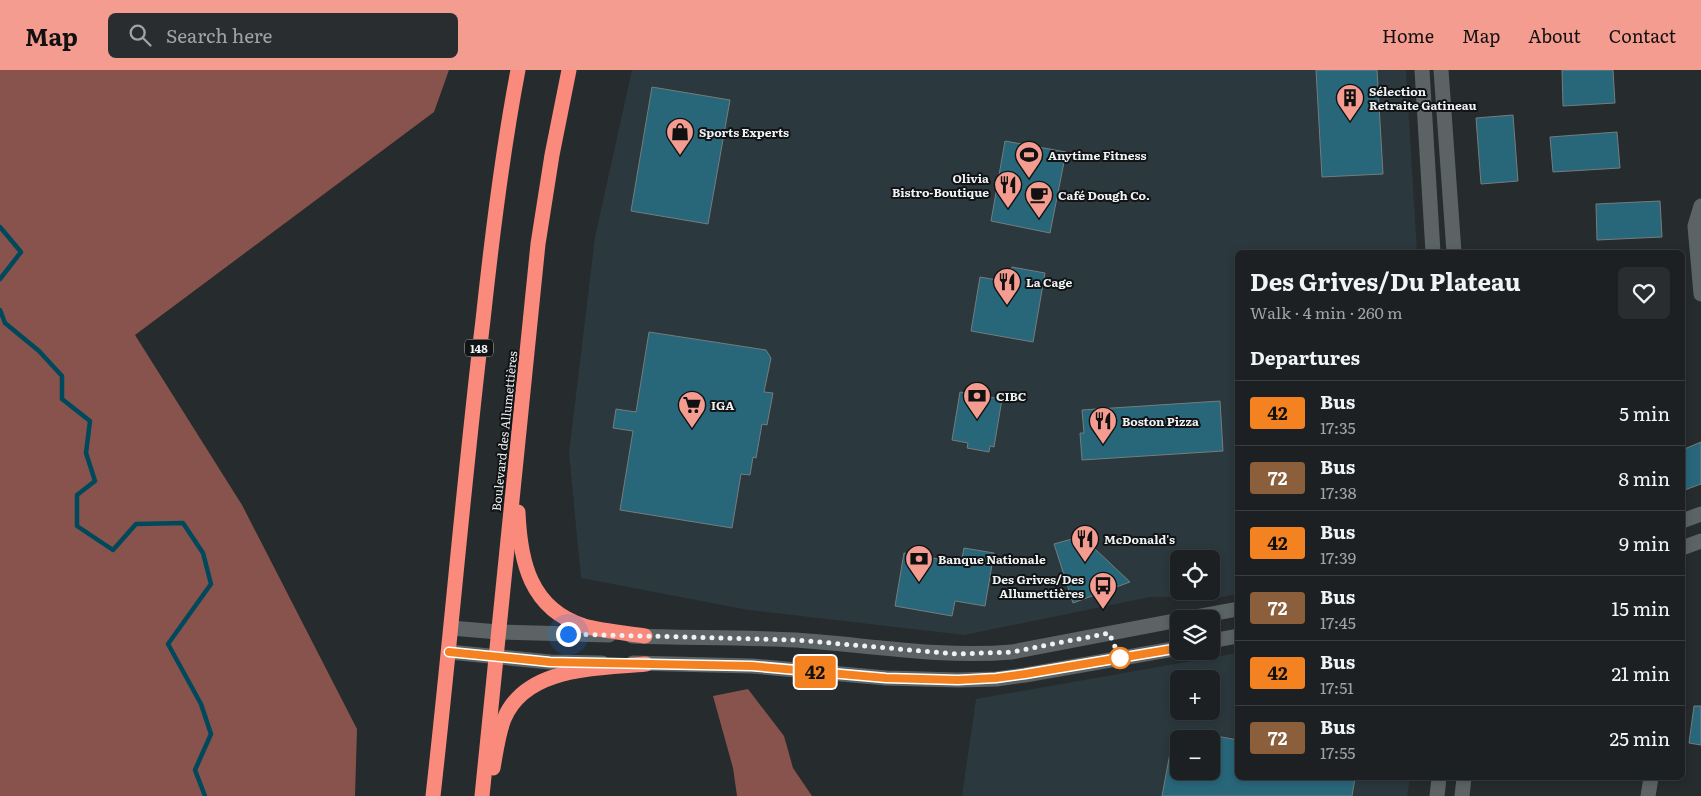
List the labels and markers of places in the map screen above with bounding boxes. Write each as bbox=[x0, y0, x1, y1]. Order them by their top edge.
place label: Sélection Retraite Gatineau bbox=[1369, 82, 1477, 114]
building icon: Sélection Retraite Gatineau bbox=[1335, 83, 1365, 122]
shop icon: Sports Experts bbox=[665, 117, 695, 156]
place label: Sports Experts bbox=[699, 123, 789, 141]
sports icon: Anytime Fitness bbox=[1014, 140, 1044, 179]
place label: Anytime Fitness bbox=[1048, 146, 1146, 164]
place label: Olivia Bistro-Boutique bbox=[892, 169, 989, 201]
restaurant icon: Olivia Bistro-Boutique bbox=[993, 170, 1023, 209]
cafe icon: Café Dough Co. bbox=[1024, 180, 1054, 219]
place label: Café Dough Co. bbox=[1058, 186, 1150, 204]
restaurant icon: La Cage bbox=[992, 267, 1022, 306]
place label: La Cage bbox=[1026, 273, 1072, 291]
bank icon: CIBC bbox=[962, 381, 992, 420]
place label: CIBC bbox=[996, 387, 1026, 405]
supermarket icon: IGA bbox=[677, 390, 707, 429]
place label: IGA bbox=[711, 396, 734, 414]
restaurant icon: Boston Pizza bbox=[1088, 406, 1118, 445]
place label: Boston Pizza bbox=[1122, 412, 1199, 430]
restaurant icon: McDonald's bbox=[1070, 524, 1100, 563]
place label: McDonald's bbox=[1104, 530, 1175, 548]
bank icon: Banque Nationale bbox=[904, 544, 934, 583]
place label: Banque Nationale bbox=[938, 550, 1046, 568]
place label: Des Grives/Des Allumettières bbox=[992, 570, 1084, 602]
bus stop icon: Des Grives/Des Allumettières bbox=[1088, 571, 1118, 610]
unlabelled marker bbox=[1109, 647, 1131, 669]

